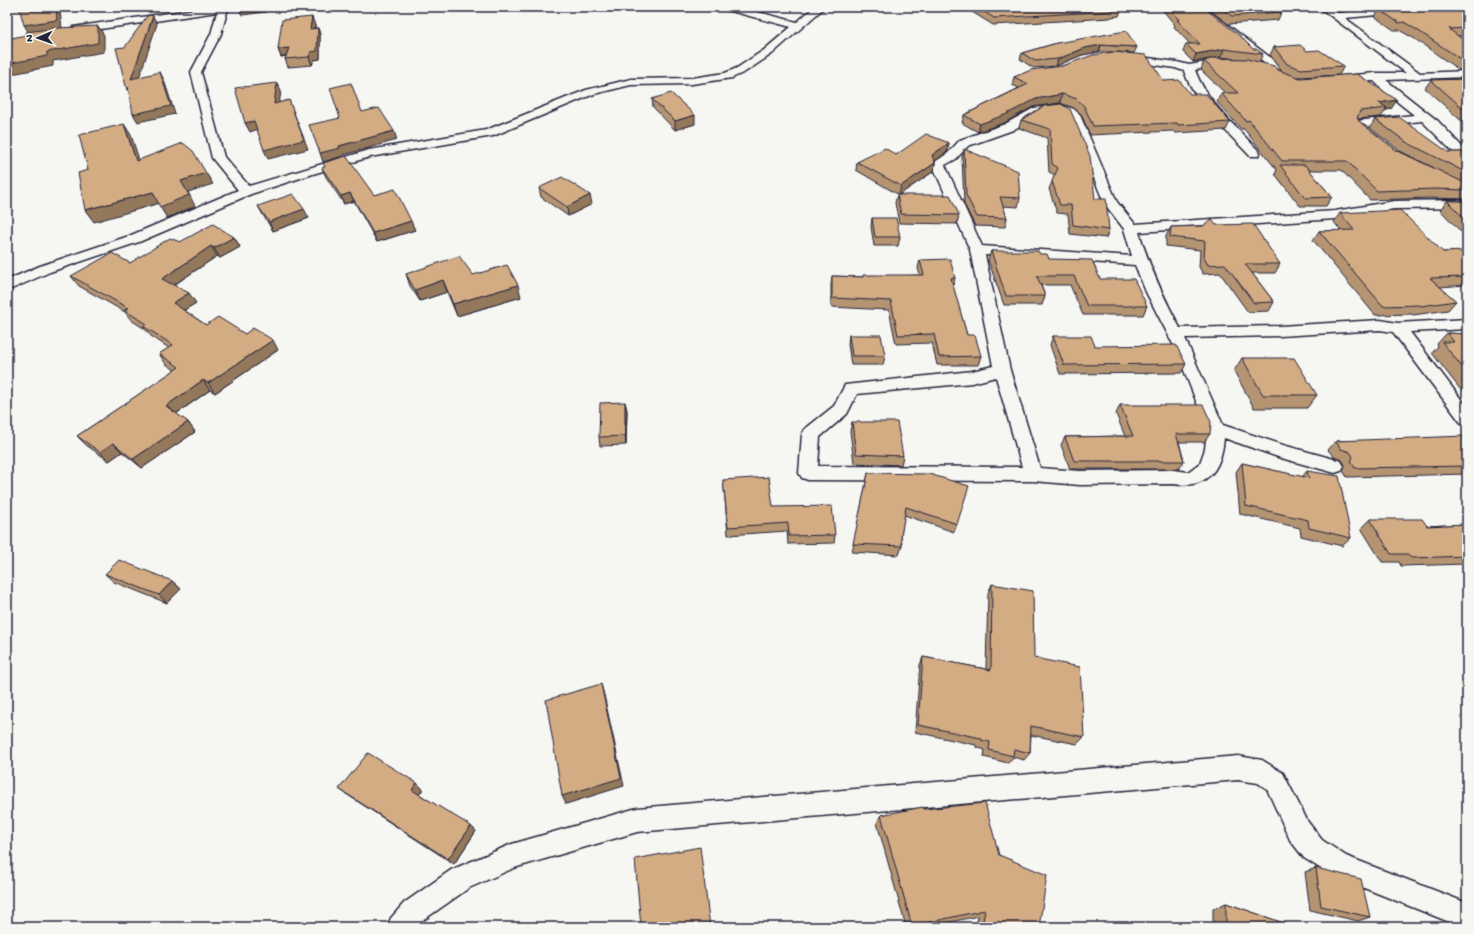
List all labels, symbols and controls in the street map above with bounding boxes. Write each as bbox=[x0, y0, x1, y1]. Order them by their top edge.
north arrow bbox=[18, 18, 58, 58]
text: N bbox=[24, 34, 36, 42]

